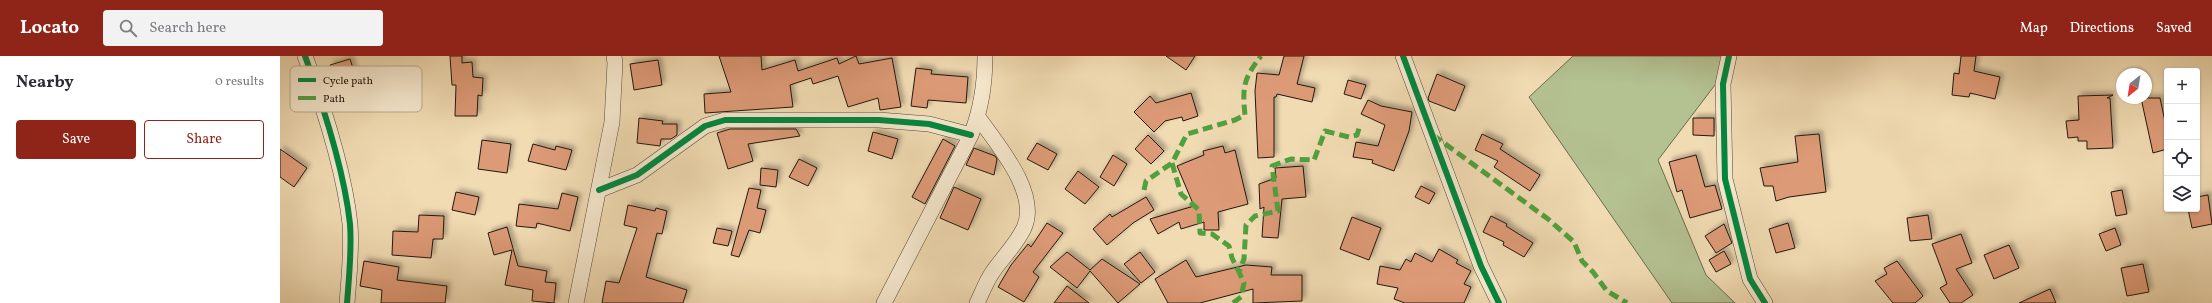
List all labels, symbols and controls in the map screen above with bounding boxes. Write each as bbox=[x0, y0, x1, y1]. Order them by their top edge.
search box bbox=[103, 10, 383, 46]
text: Locato bbox=[20, 15, 79, 41]
icon: search bbox=[117, 17, 139, 39]
text: Search here bbox=[149, 18, 226, 39]
text: Map bbox=[2020, 19, 2048, 38]
text: Directions bbox=[2070, 19, 2134, 38]
text: Saved bbox=[2156, 19, 2192, 38]
legend bbox=[290, 66, 422, 112]
north arrow bbox=[2116, 68, 2152, 104]
map controls bbox=[2164, 68, 2200, 212]
button: + bbox=[2164, 68, 2200, 104]
text: Nearby bbox=[16, 71, 74, 94]
text: 0 results bbox=[215, 73, 264, 91]
text: Cycle path bbox=[323, 74, 373, 89]
text: Path bbox=[323, 92, 346, 107]
button: − bbox=[2164, 104, 2200, 140]
button: Save bbox=[16, 120, 136, 159]
button: Share bbox=[144, 120, 264, 159]
button: locate bbox=[2164, 140, 2200, 176]
button: layers bbox=[2164, 176, 2200, 212]

